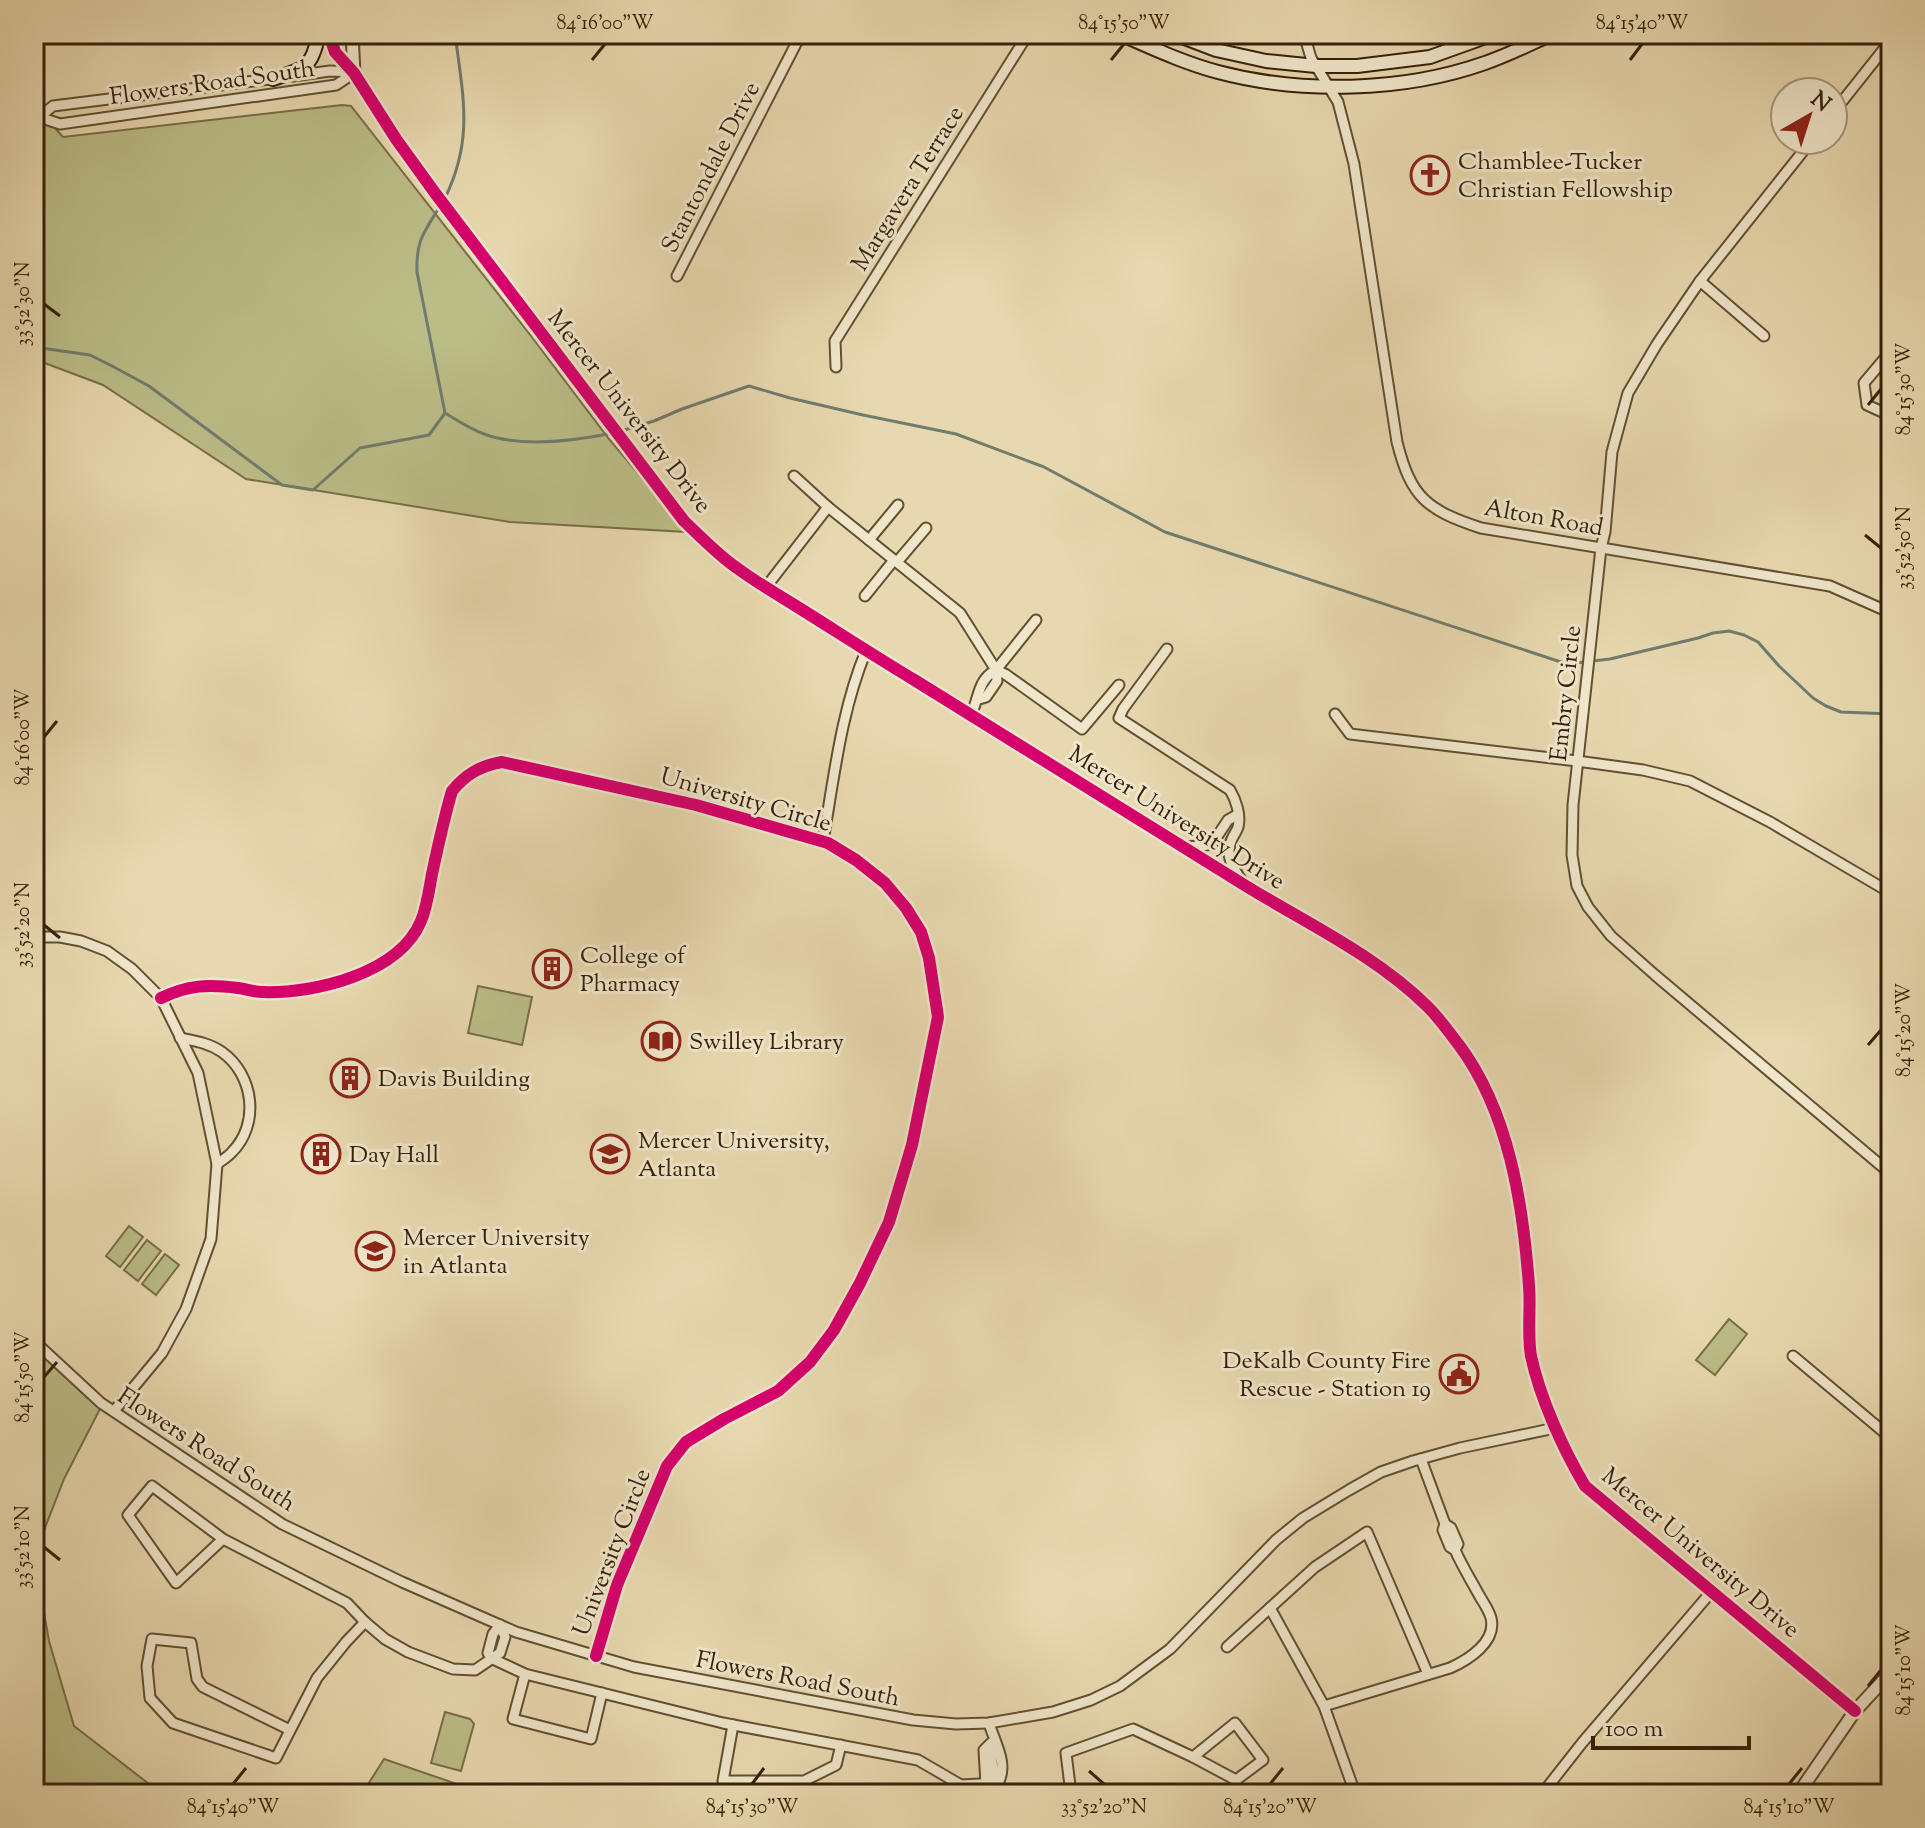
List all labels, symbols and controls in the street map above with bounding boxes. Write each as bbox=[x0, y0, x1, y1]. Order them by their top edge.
text: 84°16'00"W bbox=[556, 10, 654, 39]
text: 84°15'50"W bbox=[1078, 10, 1170, 39]
text: 84°15'40"W bbox=[1596, 10, 1688, 39]
street label: Flowers Road South bbox=[108, 53, 317, 115]
street label: Stantondale Drive bbox=[654, 76, 770, 259]
north arrow bbox=[1769, 76, 1849, 156]
text: N bbox=[1803, 85, 1837, 121]
street label: Margavera Terrace bbox=[844, 100, 973, 278]
place label: Chamblee-Tucker Christian Fellowship bbox=[1458, 146, 1673, 208]
church icon: Chamblee-Tucker Christian Fellowship bbox=[1409, 154, 1451, 196]
text: 33°52'30"N bbox=[10, 262, 39, 346]
street label: Mercer University Drive bbox=[538, 303, 719, 521]
text: 84°15'30"W bbox=[1891, 343, 1920, 435]
street label: Alton Road bbox=[1481, 492, 1606, 546]
text: 33°52'50"N bbox=[1891, 506, 1920, 590]
street label: Embry Circle bbox=[1543, 624, 1591, 763]
text: 84°16'00"W bbox=[10, 688, 39, 786]
street label: Mercer University Drive bbox=[1061, 738, 1291, 899]
street label: University Circle bbox=[656, 760, 835, 842]
text: 33°52'20"N bbox=[10, 882, 39, 968]
place label: College of Pharmacy bbox=[580, 940, 687, 1002]
building icon: College of Pharmacy bbox=[531, 948, 573, 990]
text: 84°15'20"W bbox=[1891, 983, 1920, 1077]
library icon: Swilley Library bbox=[640, 1020, 682, 1062]
place label: Swilley Library bbox=[689, 1026, 844, 1060]
building icon: Davis Building bbox=[329, 1057, 371, 1099]
place label: Davis Building bbox=[378, 1063, 530, 1097]
place label: Mercer University, Atlanta bbox=[638, 1125, 830, 1187]
building icon: Day Hall bbox=[300, 1133, 342, 1175]
school or university icon: Mercer University, Atlanta bbox=[589, 1133, 631, 1175]
place label: Day Hall bbox=[349, 1139, 440, 1173]
place label: Mercer University in Atlanta bbox=[403, 1222, 590, 1284]
school or university icon: Mercer University in Atlanta bbox=[354, 1230, 396, 1272]
text: 84°15'50"W bbox=[10, 1331, 39, 1423]
place label: DeKalb County Fire Rescue - Station 19 bbox=[1223, 1345, 1431, 1407]
public building icon: DeKalb County Fire Rescue - Station 19 bbox=[1438, 1353, 1480, 1395]
street label: Flowers Road South bbox=[110, 1380, 302, 1521]
street label: Mercer University Drive bbox=[1593, 1460, 1806, 1647]
street label: University Circle bbox=[565, 1464, 660, 1641]
text: 33°52'10"N bbox=[10, 1505, 39, 1589]
text: 84°15'10"W bbox=[1891, 1624, 1920, 1716]
street label: Flowers Road South bbox=[693, 1644, 902, 1716]
scale bar bbox=[1593, 1700, 1749, 1750]
text: 100 m bbox=[1605, 1713, 1663, 1747]
text: 84°15'40"W bbox=[187, 1794, 279, 1823]
text: 84°15'30"W bbox=[706, 1794, 798, 1823]
text: 33°52'20"N bbox=[1061, 1794, 1147, 1823]
text: 84°15'20"W bbox=[1223, 1794, 1317, 1823]
text: 84°15'10"W bbox=[1743, 1794, 1835, 1823]

